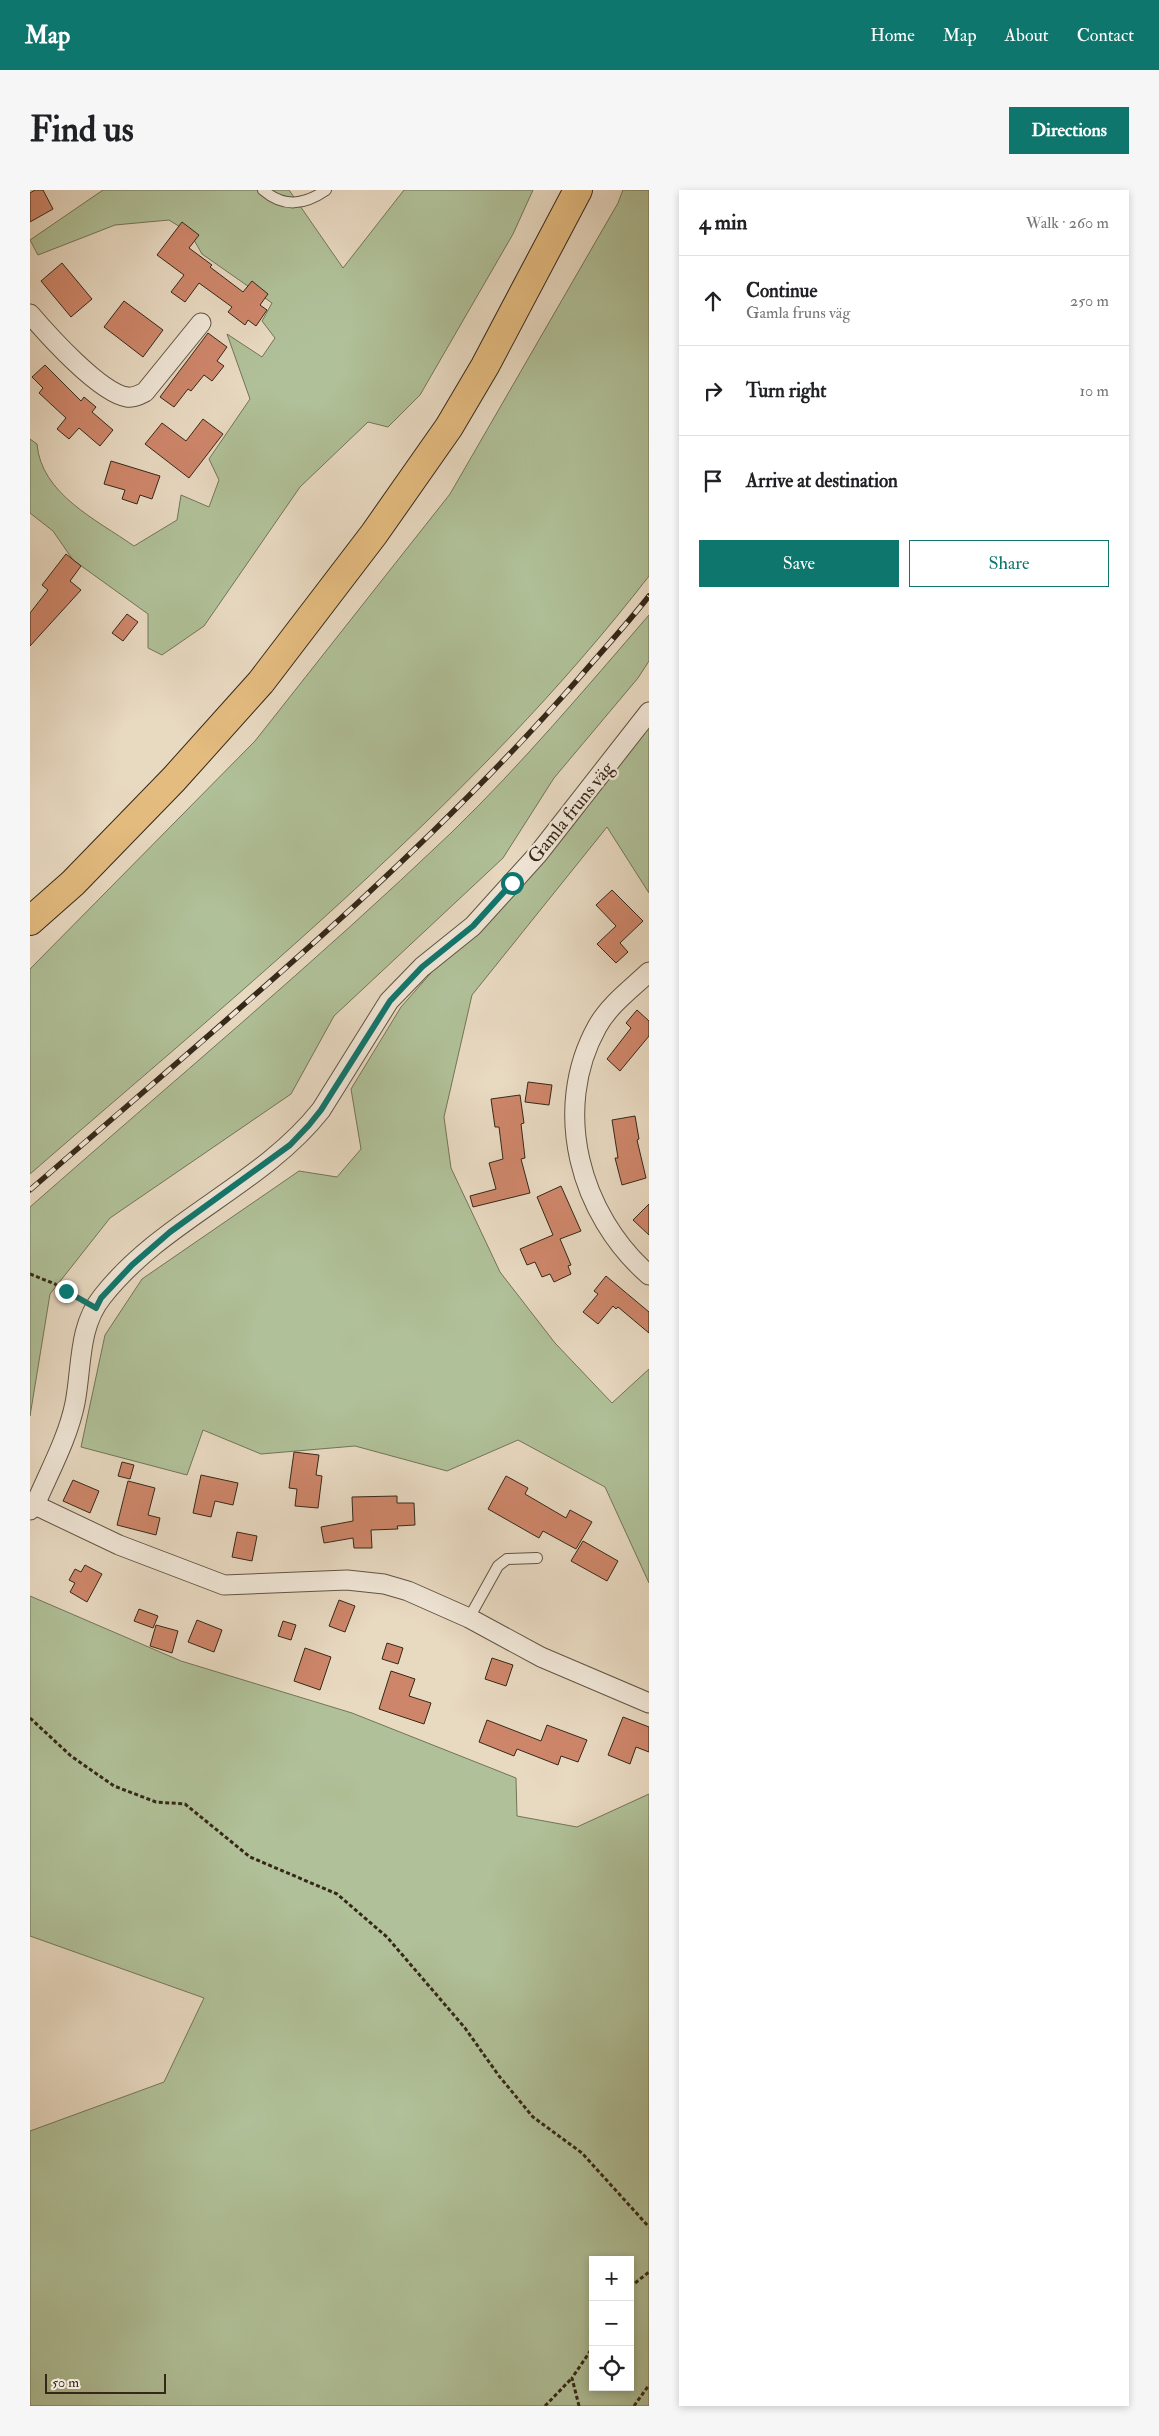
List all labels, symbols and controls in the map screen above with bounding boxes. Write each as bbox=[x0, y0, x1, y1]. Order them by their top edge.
text: Map bbox=[25, 20, 70, 51]
text: Home bbox=[870, 24, 915, 47]
text: Map bbox=[943, 24, 977, 47]
text: About bbox=[1005, 24, 1049, 47]
text: Contact bbox=[1077, 24, 1134, 47]
button: Directions bbox=[1009, 107, 1129, 154]
text: Find us bbox=[30, 108, 134, 152]
text: 4 min bbox=[699, 209, 747, 236]
text: Walk · 260 m bbox=[1026, 213, 1109, 233]
text: Continue bbox=[746, 279, 817, 303]
icon: ahead bbox=[699, 287, 727, 315]
text: 250 m bbox=[1070, 291, 1109, 311]
text: Gamla fruns väg bbox=[746, 303, 850, 323]
icon: right bbox=[699, 377, 727, 405]
text: Turn right bbox=[746, 379, 826, 403]
text: 10 m bbox=[1079, 381, 1109, 401]
icon: arrive bbox=[699, 467, 727, 495]
text: Arrive at destination bbox=[746, 469, 898, 493]
button: Save bbox=[699, 540, 899, 587]
button: Share bbox=[909, 540, 1109, 587]
street label: Gamla fruns väg bbox=[522, 756, 619, 868]
route start bbox=[501, 872, 524, 895]
route end bbox=[55, 1280, 78, 1303]
map controls bbox=[589, 2256, 634, 2391]
button: + bbox=[589, 2256, 634, 2301]
button: − bbox=[589, 2301, 634, 2346]
button: locate bbox=[589, 2346, 634, 2391]
scale bar bbox=[45, 2371, 166, 2394]
text: 50 m bbox=[52, 2374, 79, 2391]

